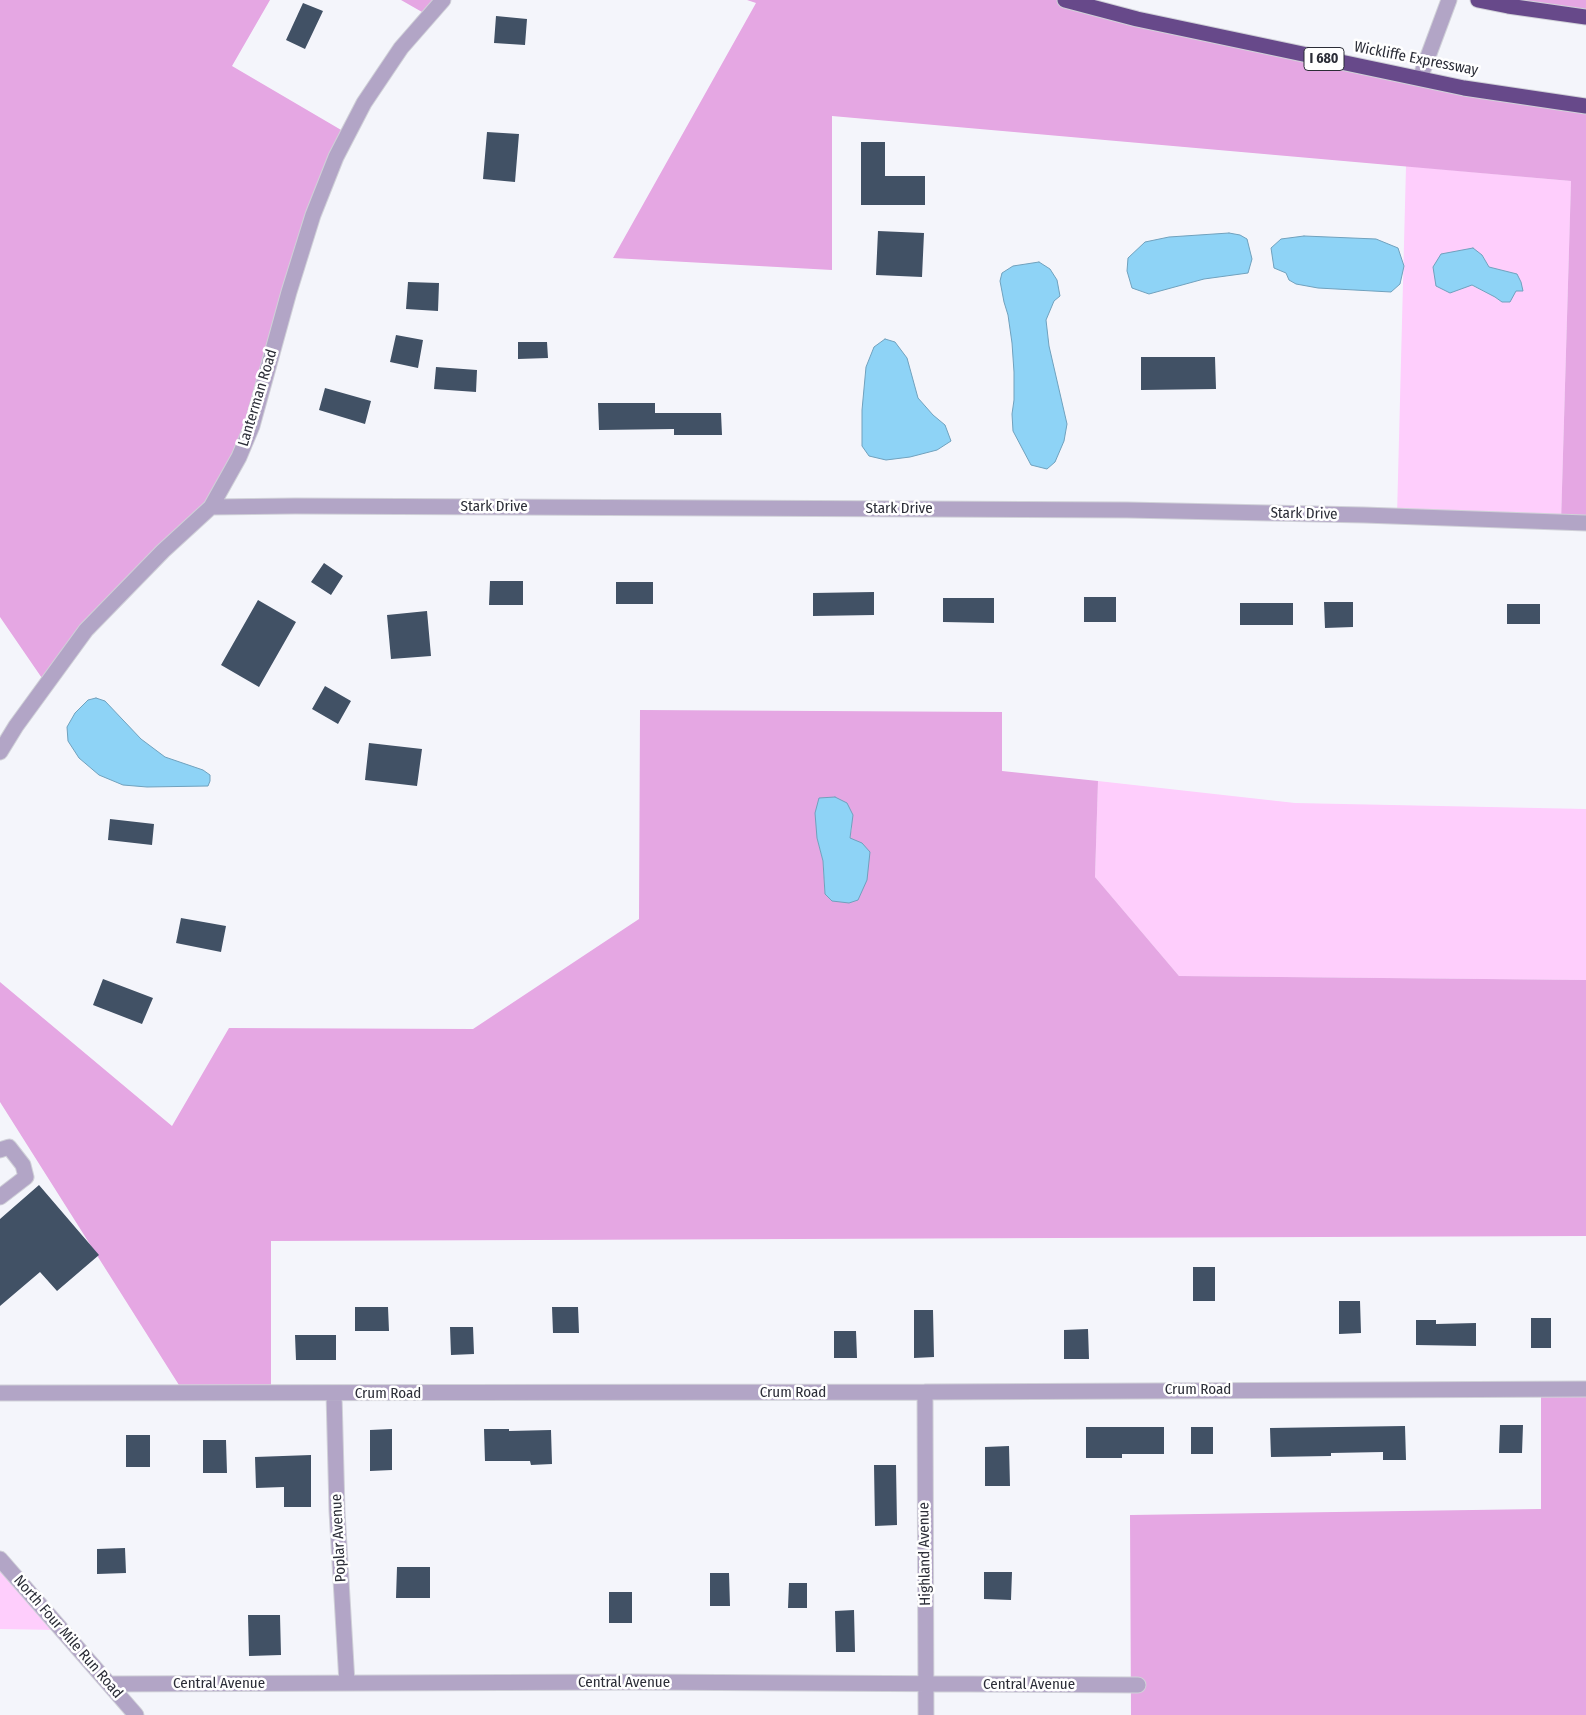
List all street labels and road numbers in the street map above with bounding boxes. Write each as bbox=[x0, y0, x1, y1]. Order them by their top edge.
street label: Wickliffe Expressway bbox=[1352, 38, 1480, 80]
road number: I 680 bbox=[1304, 48, 1344, 70]
street label: Lanterman Road bbox=[235, 347, 281, 449]
street label: Stark Drive bbox=[460, 498, 528, 516]
street label: Stark Drive bbox=[865, 500, 933, 518]
street label: Stark Drive bbox=[1270, 504, 1338, 524]
street label: Crum Road bbox=[1165, 1381, 1231, 1399]
street label: Crum Road bbox=[760, 1384, 826, 1402]
street label: Crum Road bbox=[355, 1385, 421, 1403]
street label: Poplar Avenue bbox=[328, 1493, 350, 1583]
street label: Highland Avenue bbox=[915, 1502, 935, 1606]
street label: North Four Mile Run Road bbox=[10, 1572, 126, 1702]
street label: Central Avenue bbox=[578, 1674, 670, 1692]
street label: Central Avenue bbox=[173, 1675, 265, 1693]
street label: Central Avenue bbox=[983, 1676, 1075, 1694]

